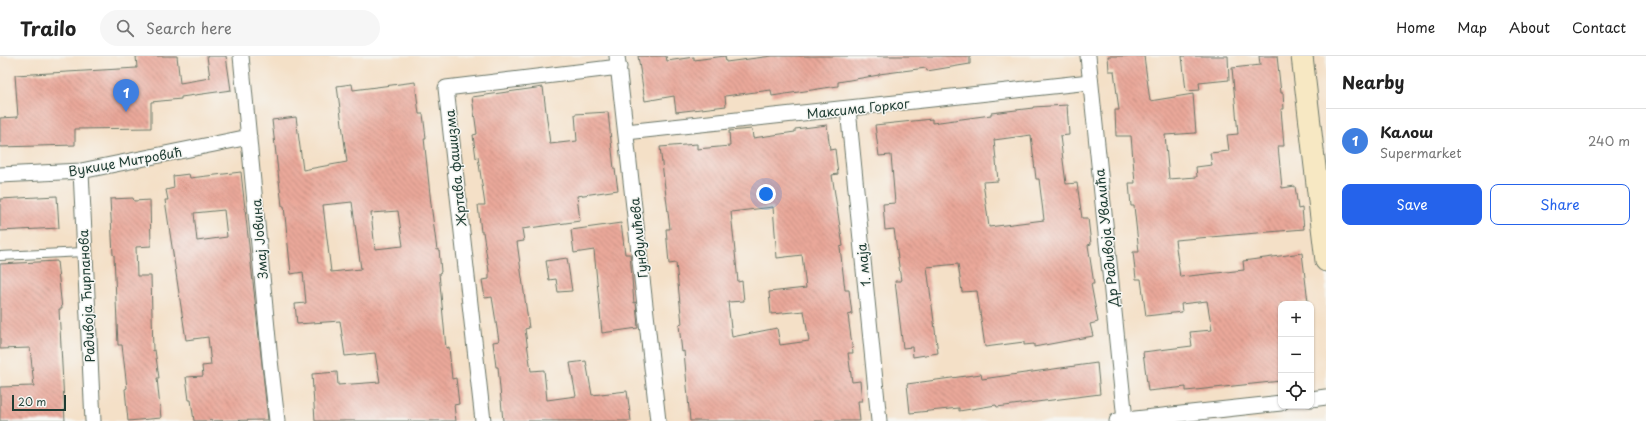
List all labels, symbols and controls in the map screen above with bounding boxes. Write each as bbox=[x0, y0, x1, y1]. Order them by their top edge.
search box bbox=[100, 10, 380, 46]
text: Trailo bbox=[20, 14, 76, 42]
text: Search here bbox=[146, 16, 232, 39]
icon: search bbox=[114, 17, 136, 39]
text: Home bbox=[1396, 17, 1435, 38]
text: Map bbox=[1457, 17, 1487, 38]
text: About bbox=[1509, 17, 1550, 38]
text: Contact bbox=[1572, 17, 1626, 38]
text: Nearby bbox=[1342, 69, 1404, 95]
pin: 1 bbox=[113, 79, 139, 112]
street label: Максима Горког bbox=[806, 93, 911, 123]
street label: Жртава фашизма bbox=[439, 109, 471, 227]
text: Калош bbox=[1380, 120, 1433, 143]
text: 1 bbox=[1352, 131, 1358, 150]
text: 240 m bbox=[1588, 131, 1630, 150]
street label: Вукице Митровић bbox=[67, 142, 183, 180]
text: Supermarket bbox=[1380, 143, 1462, 162]
street label: Др Радивоја Увалића bbox=[1089, 167, 1123, 309]
your location bbox=[756, 184, 776, 204]
button: Save bbox=[1342, 184, 1482, 225]
button: Share bbox=[1490, 184, 1630, 225]
street label: Гундулићева bbox=[624, 196, 652, 279]
street label: Змај Јовина bbox=[246, 197, 272, 280]
street label: Радивоја Ћирпанова bbox=[73, 228, 99, 363]
street label: 1. маја bbox=[851, 242, 875, 288]
map controls bbox=[1278, 301, 1314, 409]
button: + bbox=[1278, 301, 1314, 337]
button: − bbox=[1278, 337, 1314, 373]
button: locate bbox=[1278, 373, 1314, 409]
scale bar bbox=[12, 393, 66, 412]
text: 20 m bbox=[18, 393, 46, 410]

